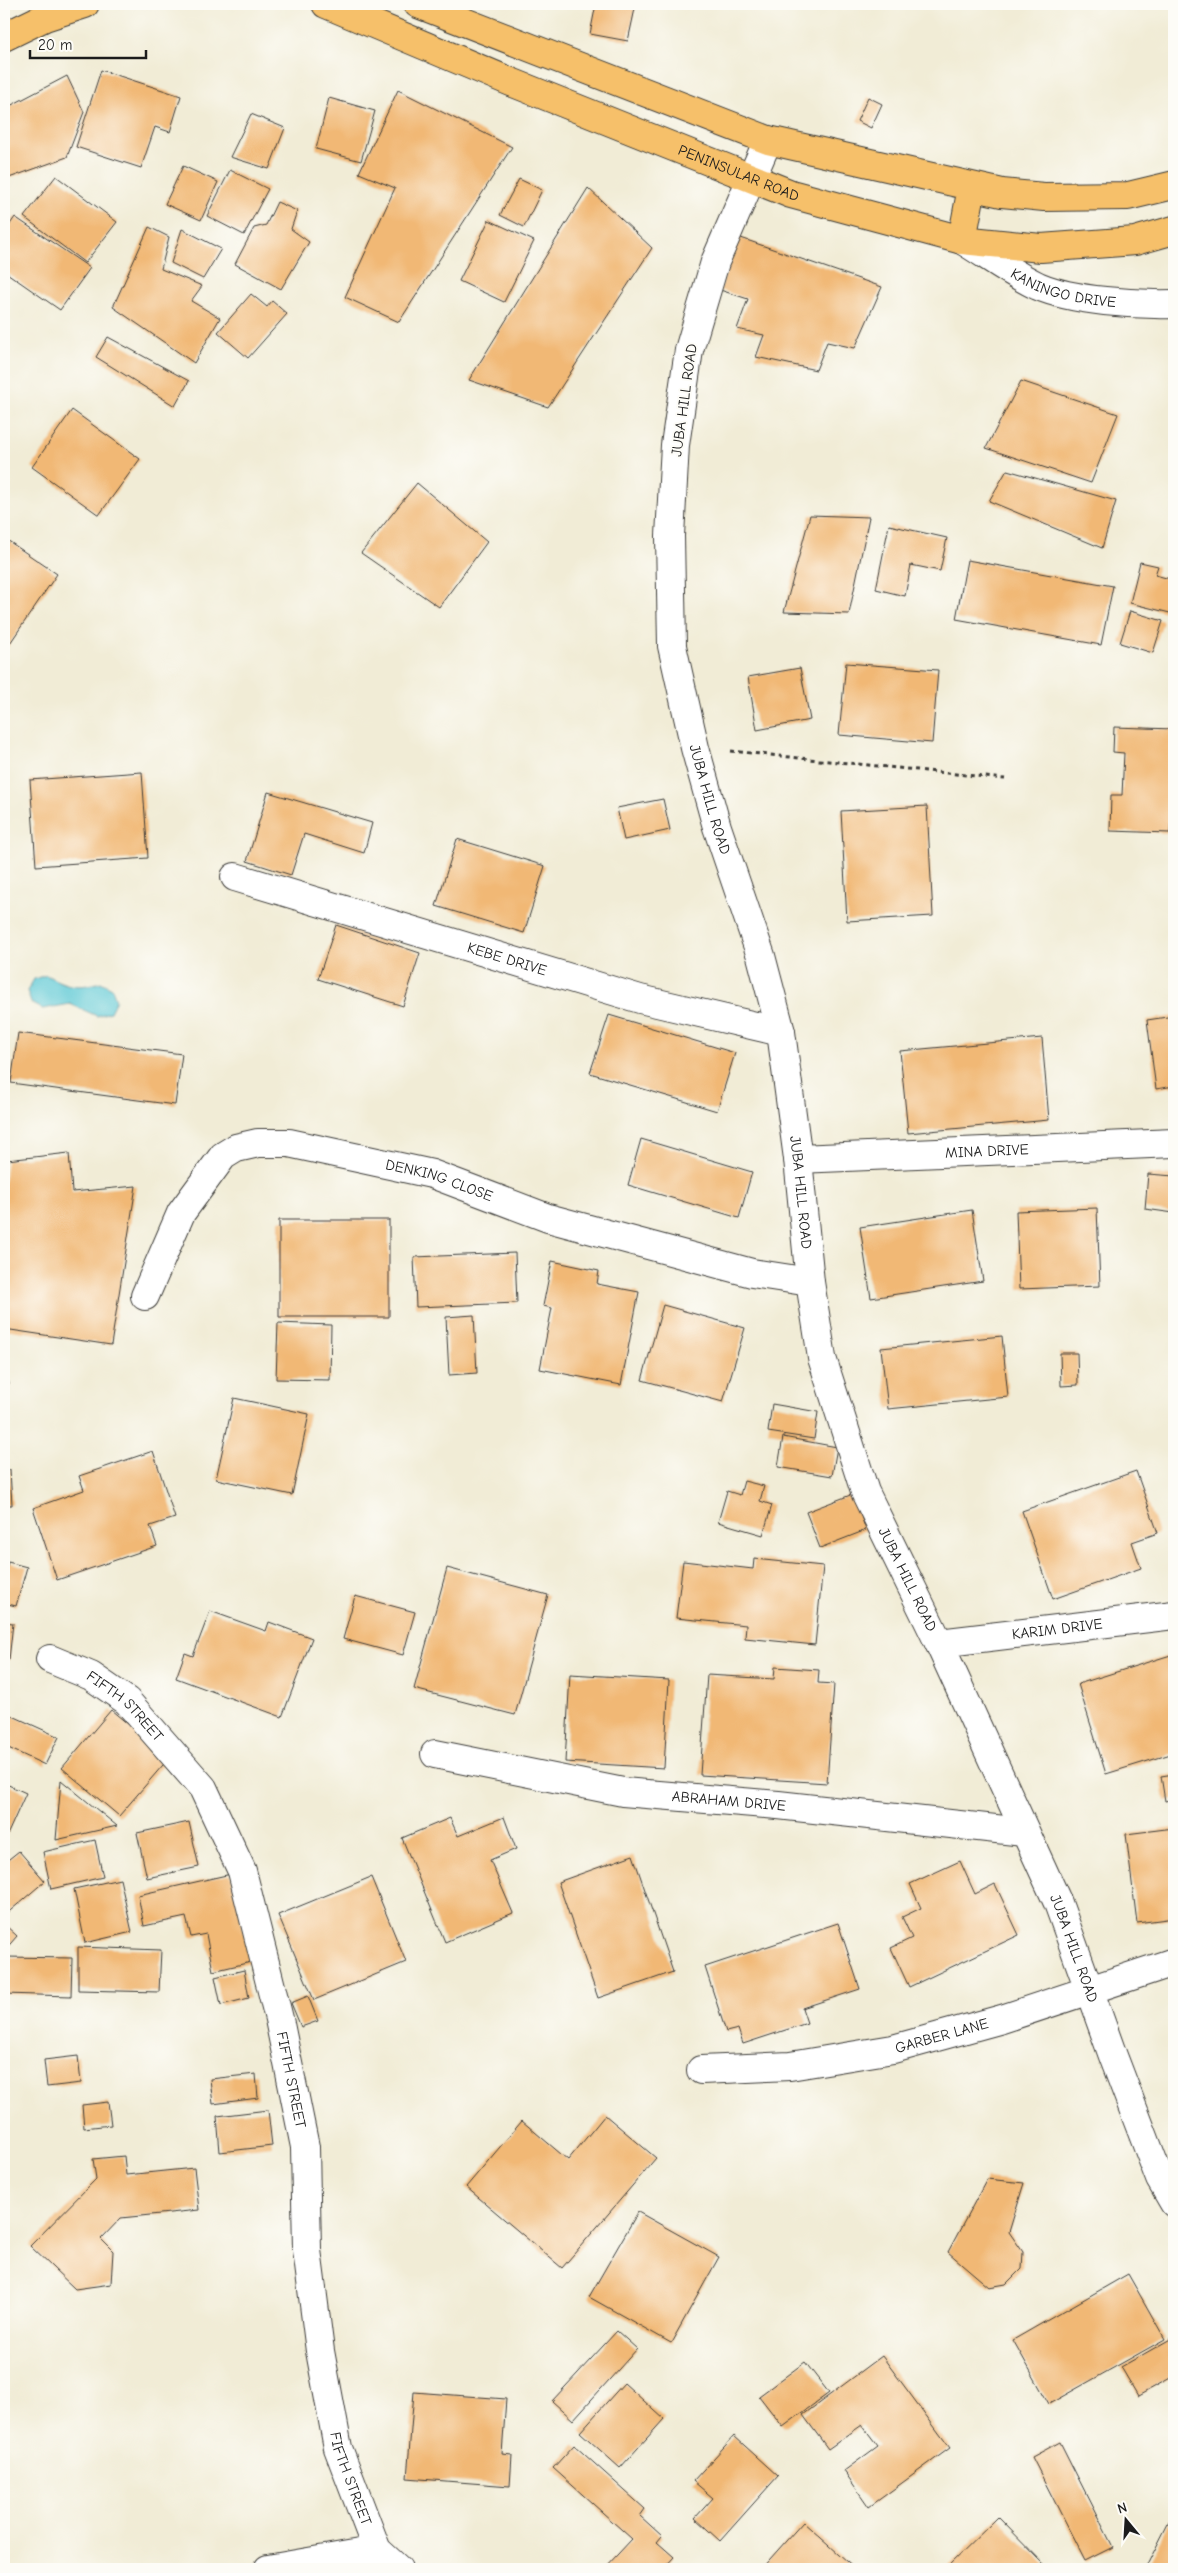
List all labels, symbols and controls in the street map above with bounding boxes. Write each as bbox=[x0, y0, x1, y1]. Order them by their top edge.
scale bar bbox=[30, 28, 146, 60]
text: 20 m bbox=[38, 36, 72, 54]
street label: PENINSULAR ROAD bbox=[676, 141, 801, 205]
street label: KANINGO DRIVE bbox=[1007, 264, 1117, 311]
street label: JUBA HILL ROAD bbox=[667, 342, 701, 458]
street label: JUBA HILL ROAD bbox=[685, 743, 735, 857]
street label: KEBE DRIVE bbox=[465, 938, 549, 979]
street label: JUBA HILL ROAD bbox=[786, 1135, 816, 1250]
street label: MINA DRIVE bbox=[945, 1140, 1029, 1162]
street label: DENKING CLOSE bbox=[384, 1155, 495, 1205]
street label: JUBA HILL ROAD bbox=[875, 1524, 941, 1634]
street label: KARIM DRIVE bbox=[1011, 1615, 1103, 1643]
street label: FIFTH STREET bbox=[83, 1667, 167, 1745]
street label: ABRAHAM DRIVE bbox=[671, 1787, 787, 1815]
street label: JUBA HILL ROAD bbox=[1046, 1891, 1102, 2005]
street label: GARBER LANE bbox=[893, 2014, 990, 2057]
street label: FIFTH STREET bbox=[273, 2030, 310, 2130]
street label: FIFTH STREET bbox=[326, 2431, 376, 2528]
north arrow bbox=[1100, 2496, 1150, 2546]
text: N bbox=[1115, 2499, 1129, 2518]

